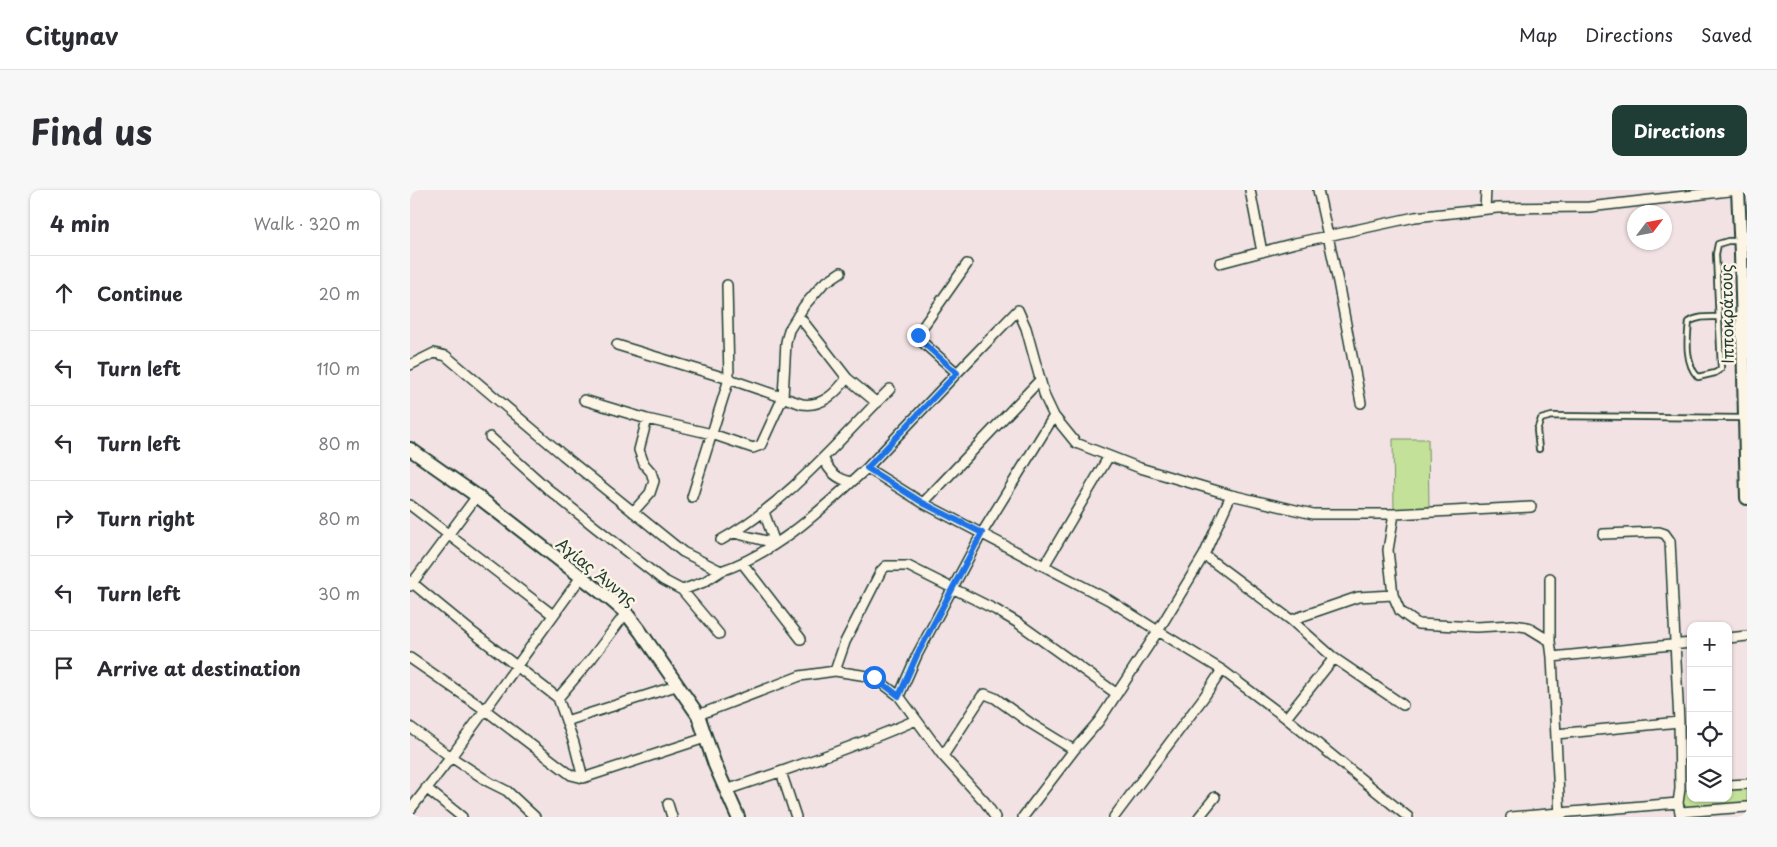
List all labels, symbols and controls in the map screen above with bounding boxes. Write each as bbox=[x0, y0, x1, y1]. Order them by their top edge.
text: Citynav bbox=[25, 17, 118, 53]
text: Map bbox=[1519, 21, 1557, 48]
text: Directions bbox=[1585, 21, 1673, 48]
text: Saved bbox=[1701, 21, 1752, 48]
text: Find us bbox=[30, 104, 152, 157]
button: Directions bbox=[1612, 105, 1747, 156]
north arrow bbox=[1627, 205, 1672, 250]
text: 4 min bbox=[50, 207, 110, 239]
text: Walk · 320 m bbox=[254, 211, 360, 235]
street label: Ιπποκράτους bbox=[1713, 264, 1739, 364]
icon: ahead bbox=[50, 279, 78, 307]
text: Continue bbox=[97, 279, 183, 307]
text: 20 m bbox=[319, 281, 360, 305]
route end bbox=[907, 324, 930, 347]
icon: left bbox=[50, 354, 78, 382]
text: Turn left bbox=[97, 354, 181, 382]
text: 110 m bbox=[317, 356, 360, 380]
icon: left bbox=[50, 429, 78, 457]
text: Turn left bbox=[97, 429, 181, 457]
text: 80 m bbox=[318, 431, 360, 455]
icon: right bbox=[50, 504, 78, 532]
text: Turn right bbox=[97, 504, 195, 532]
text: 80 m bbox=[318, 506, 360, 530]
street label: Αγίας Άννης bbox=[551, 531, 643, 611]
icon: left bbox=[50, 579, 78, 607]
text: Turn left bbox=[97, 579, 181, 607]
text: 30 m bbox=[318, 581, 360, 605]
map controls bbox=[1687, 622, 1732, 802]
button: + bbox=[1687, 622, 1732, 667]
icon: arrive bbox=[50, 654, 78, 682]
text: Arrive at destination bbox=[97, 654, 301, 682]
route start bbox=[863, 666, 886, 689]
button: − bbox=[1687, 667, 1732, 712]
button: locate bbox=[1687, 712, 1732, 757]
button: layers bbox=[1687, 757, 1732, 802]

